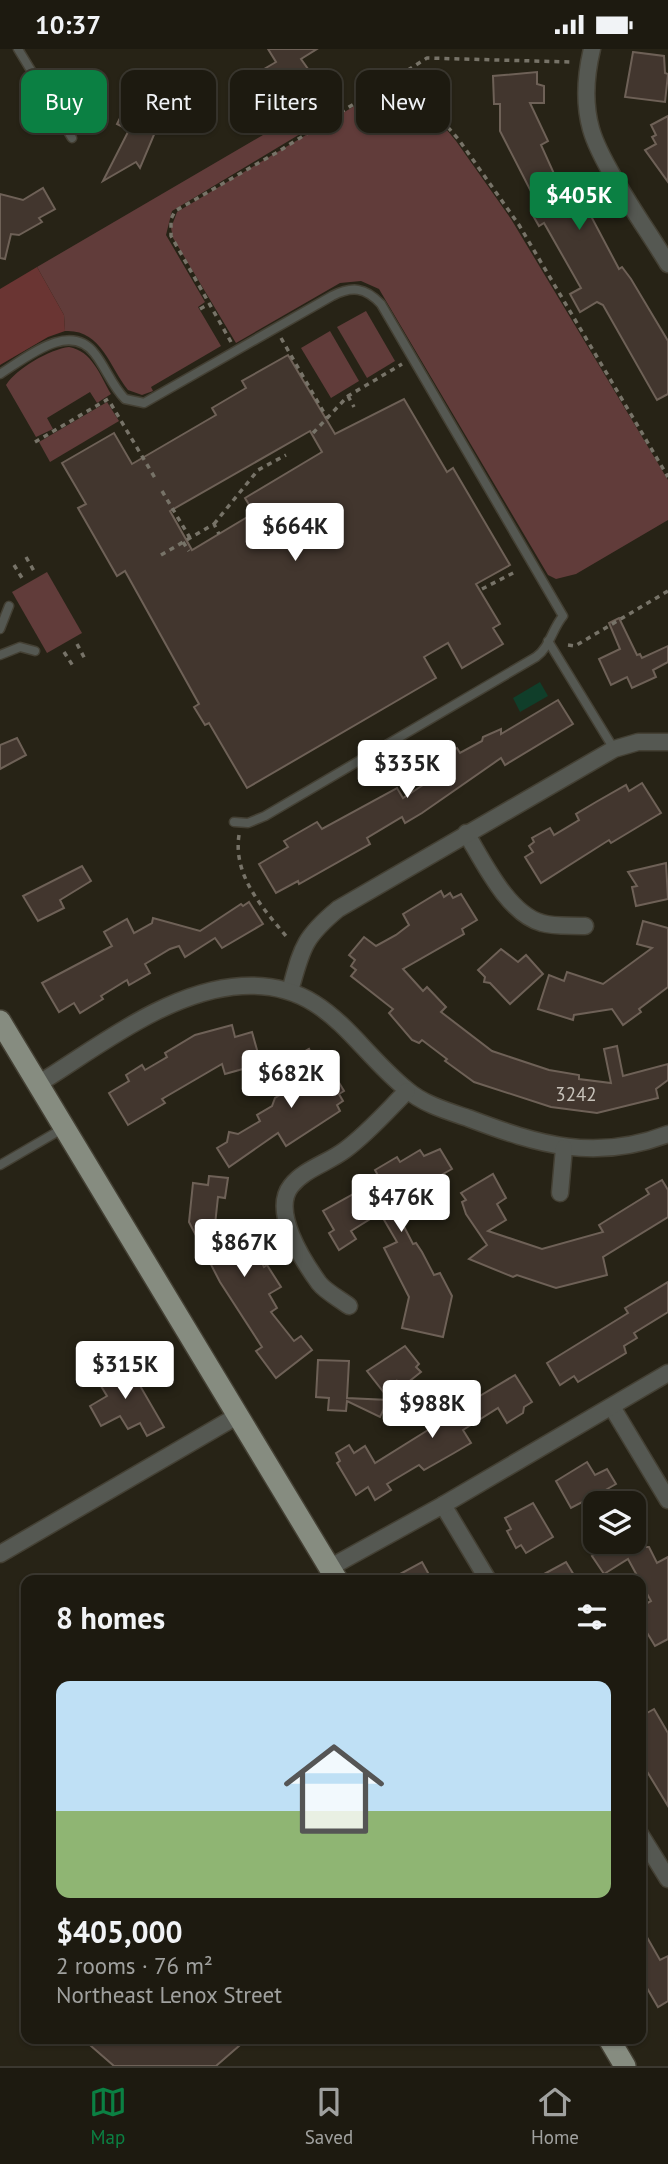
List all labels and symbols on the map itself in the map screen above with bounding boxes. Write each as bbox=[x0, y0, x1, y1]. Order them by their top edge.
pin: $405K bbox=[530, 173, 628, 232]
pin: $664K bbox=[246, 503, 344, 563]
pin: $335K bbox=[358, 741, 456, 800]
pin: $682K bbox=[242, 1051, 340, 1110]
house number: 3242 bbox=[555, 1082, 597, 1106]
pin: $476K bbox=[352, 1175, 450, 1234]
pin: $867K bbox=[195, 1219, 293, 1279]
pin: $315K bbox=[76, 1341, 174, 1401]
pin: $988K bbox=[383, 1381, 481, 1440]

